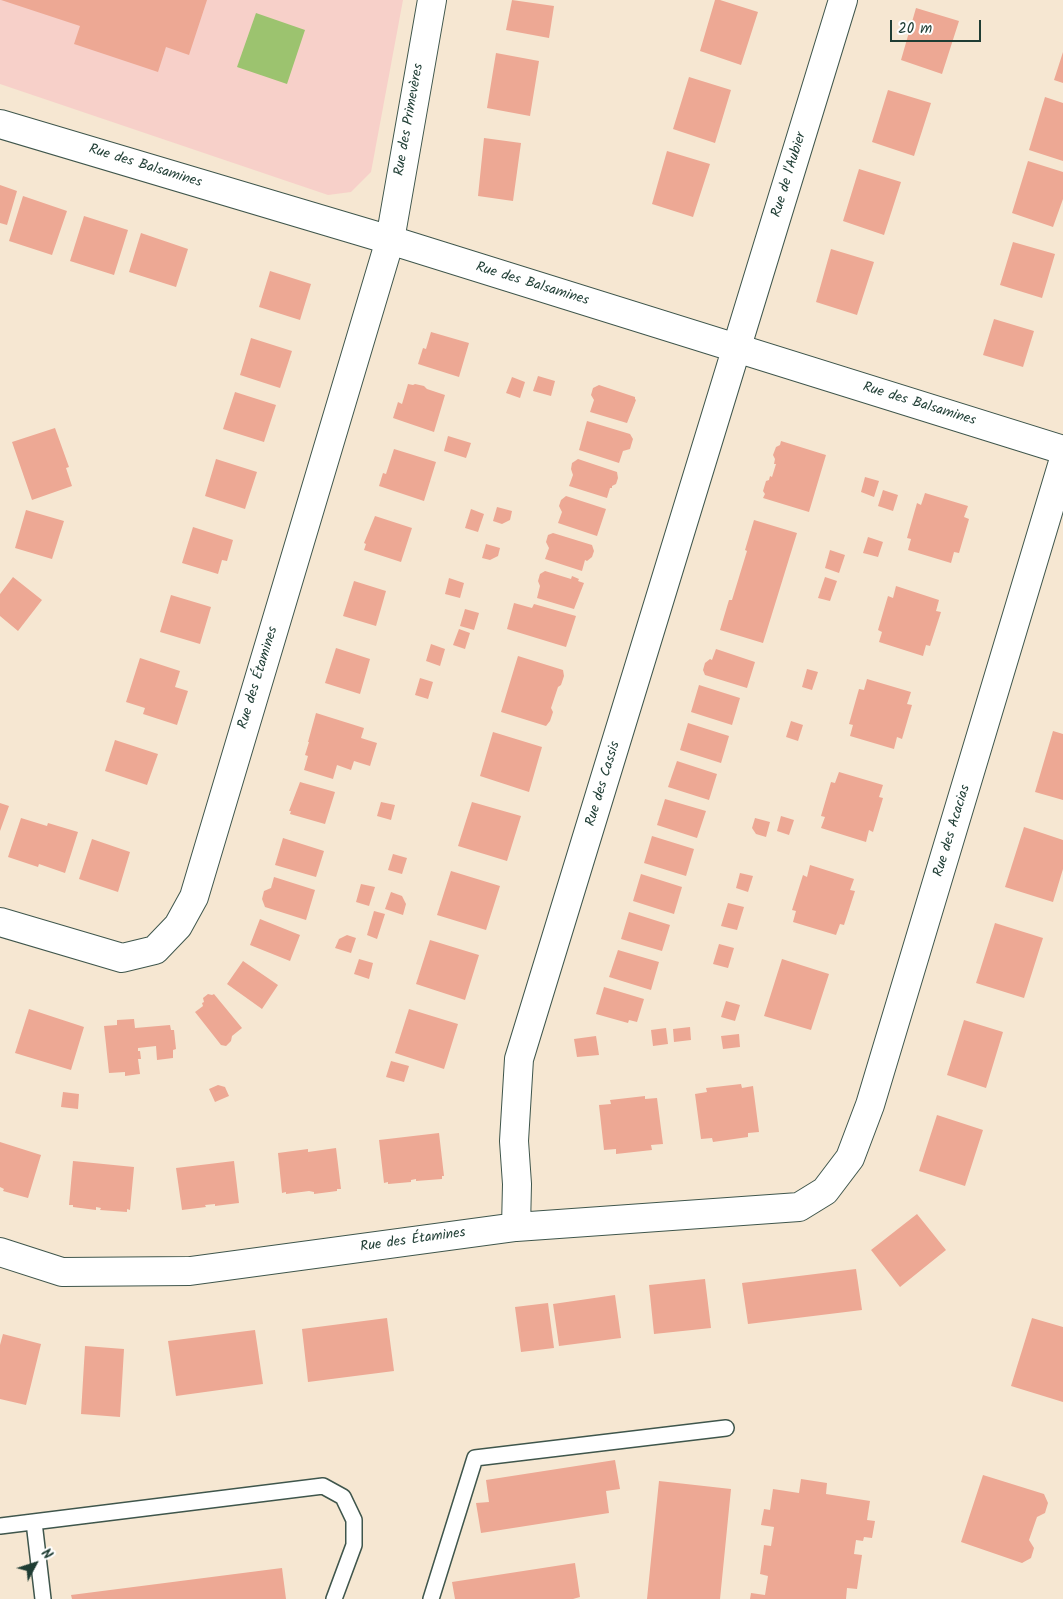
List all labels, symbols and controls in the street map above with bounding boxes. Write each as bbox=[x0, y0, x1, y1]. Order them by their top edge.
scale bar bbox=[893, 10, 984, 42]
text: 20 m bbox=[898, 17, 932, 41]
street label: Rue des Primevères bbox=[392, 63, 428, 177]
street label: Rue de l'Aubier bbox=[769, 130, 811, 220]
street label: Rue des Balsamines bbox=[86, 142, 204, 192]
street label: Rue des Balsamines bbox=[473, 260, 591, 310]
street label: Rue des Balsamines bbox=[860, 380, 978, 430]
street label: Rue des Étamines bbox=[235, 625, 283, 731]
street label: Rue des Cassis bbox=[583, 740, 625, 828]
street label: Rue des Acacias bbox=[931, 783, 975, 879]
street label: Rue des Étamines bbox=[359, 1225, 467, 1257]
north arrow bbox=[10, 1539, 60, 1589]
text: N bbox=[35, 1544, 58, 1565]

